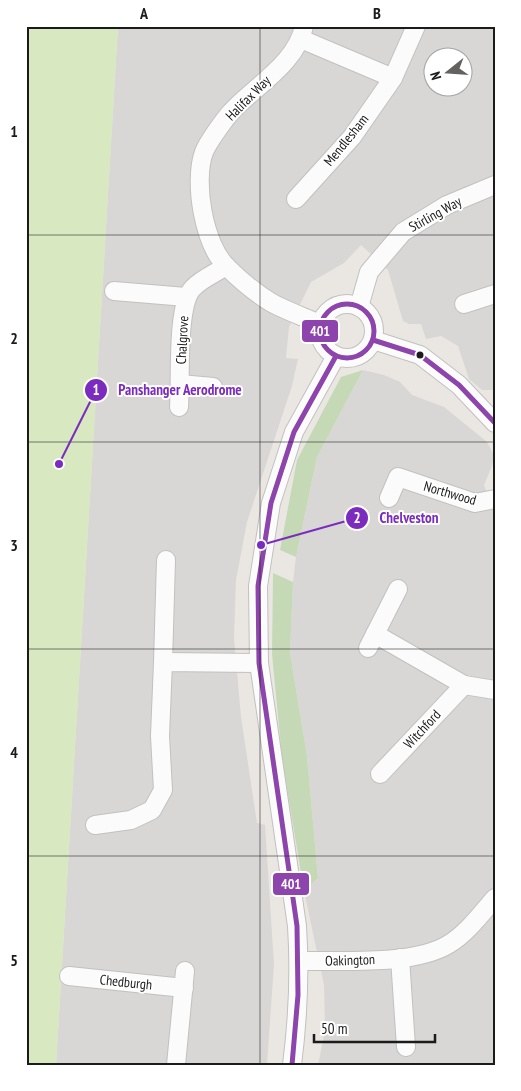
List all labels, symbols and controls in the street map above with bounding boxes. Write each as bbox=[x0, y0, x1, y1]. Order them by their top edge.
text: A bbox=[139, 3, 149, 23]
text: B bbox=[373, 3, 381, 23]
north arrow bbox=[424, 48, 474, 98]
text: N bbox=[426, 70, 445, 82]
street label: Halifax Way bbox=[222, 71, 275, 124]
street label: Mendlesham bbox=[320, 110, 372, 170]
text: 1 bbox=[10, 121, 18, 141]
street label: Stirling Way bbox=[405, 192, 465, 236]
street label: Chalgrove bbox=[172, 315, 192, 365]
line badge: 401 bbox=[301, 319, 339, 343]
text: 401 bbox=[310, 322, 330, 340]
text: 2 bbox=[10, 328, 18, 348]
unlabelled marker bbox=[415, 350, 425, 360]
callout: Panshanger Aerodrome bbox=[83, 375, 252, 405]
text: 1 bbox=[92, 380, 100, 399]
text: Panshanger Aerodrome bbox=[118, 380, 242, 399]
street label: Northwood bbox=[422, 477, 478, 509]
callout: Chelveston bbox=[344, 503, 448, 533]
text: 2 bbox=[353, 508, 361, 527]
text: Chelveston bbox=[380, 508, 439, 527]
text: 3 bbox=[10, 535, 18, 555]
street label: Witchford bbox=[399, 706, 445, 752]
text: 4 bbox=[10, 742, 18, 762]
line badge: 401 bbox=[272, 872, 310, 896]
text: 401 bbox=[281, 875, 301, 893]
text: 5 bbox=[10, 950, 18, 970]
street label: Oakington bbox=[325, 950, 375, 970]
street label: Chedburgh bbox=[99, 970, 153, 994]
scale bar bbox=[314, 1011, 435, 1043]
text: 50 m bbox=[321, 1019, 347, 1038]

